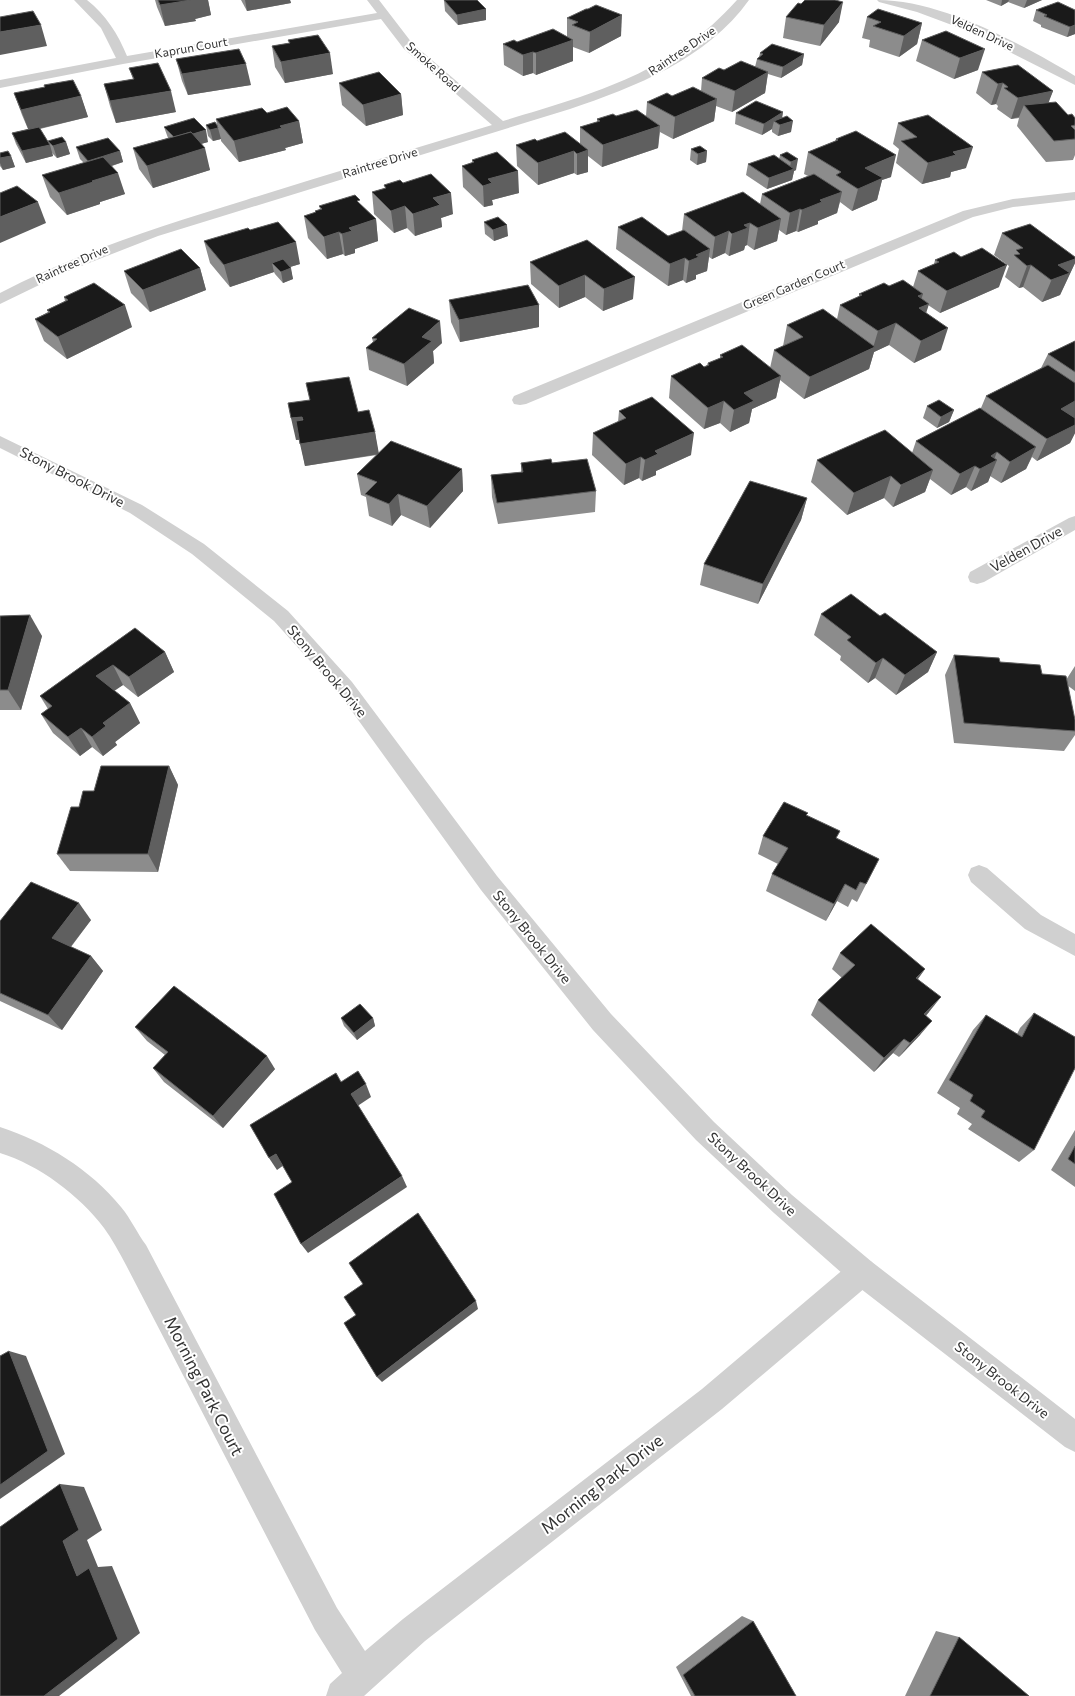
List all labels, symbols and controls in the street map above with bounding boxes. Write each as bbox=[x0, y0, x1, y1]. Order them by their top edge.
street label: Velden Drive bbox=[949, 11, 1016, 53]
street label: Raintree Drive bbox=[645, 23, 718, 78]
street label: Kaprun Court bbox=[153, 34, 229, 60]
street label: Smoke Road bbox=[404, 38, 464, 94]
street label: Raintree Drive bbox=[341, 144, 419, 180]
street label: Raintree Drive bbox=[33, 241, 110, 285]
street label: Green Garden Court bbox=[741, 256, 847, 312]
street label: Stony Brook Drive bbox=[17, 443, 127, 510]
street label: Velden Drive bbox=[987, 522, 1065, 575]
street label: Stony Brook Drive bbox=[284, 621, 371, 720]
street label: Stony Brook Drive bbox=[490, 887, 575, 987]
street label: Stony Brook Drive bbox=[704, 1128, 800, 1219]
street label: Morning Park Court bbox=[160, 1313, 249, 1459]
street label: Stony Brook Drive bbox=[952, 1337, 1053, 1422]
street label: Morning Park Drive bbox=[536, 1429, 667, 1538]

